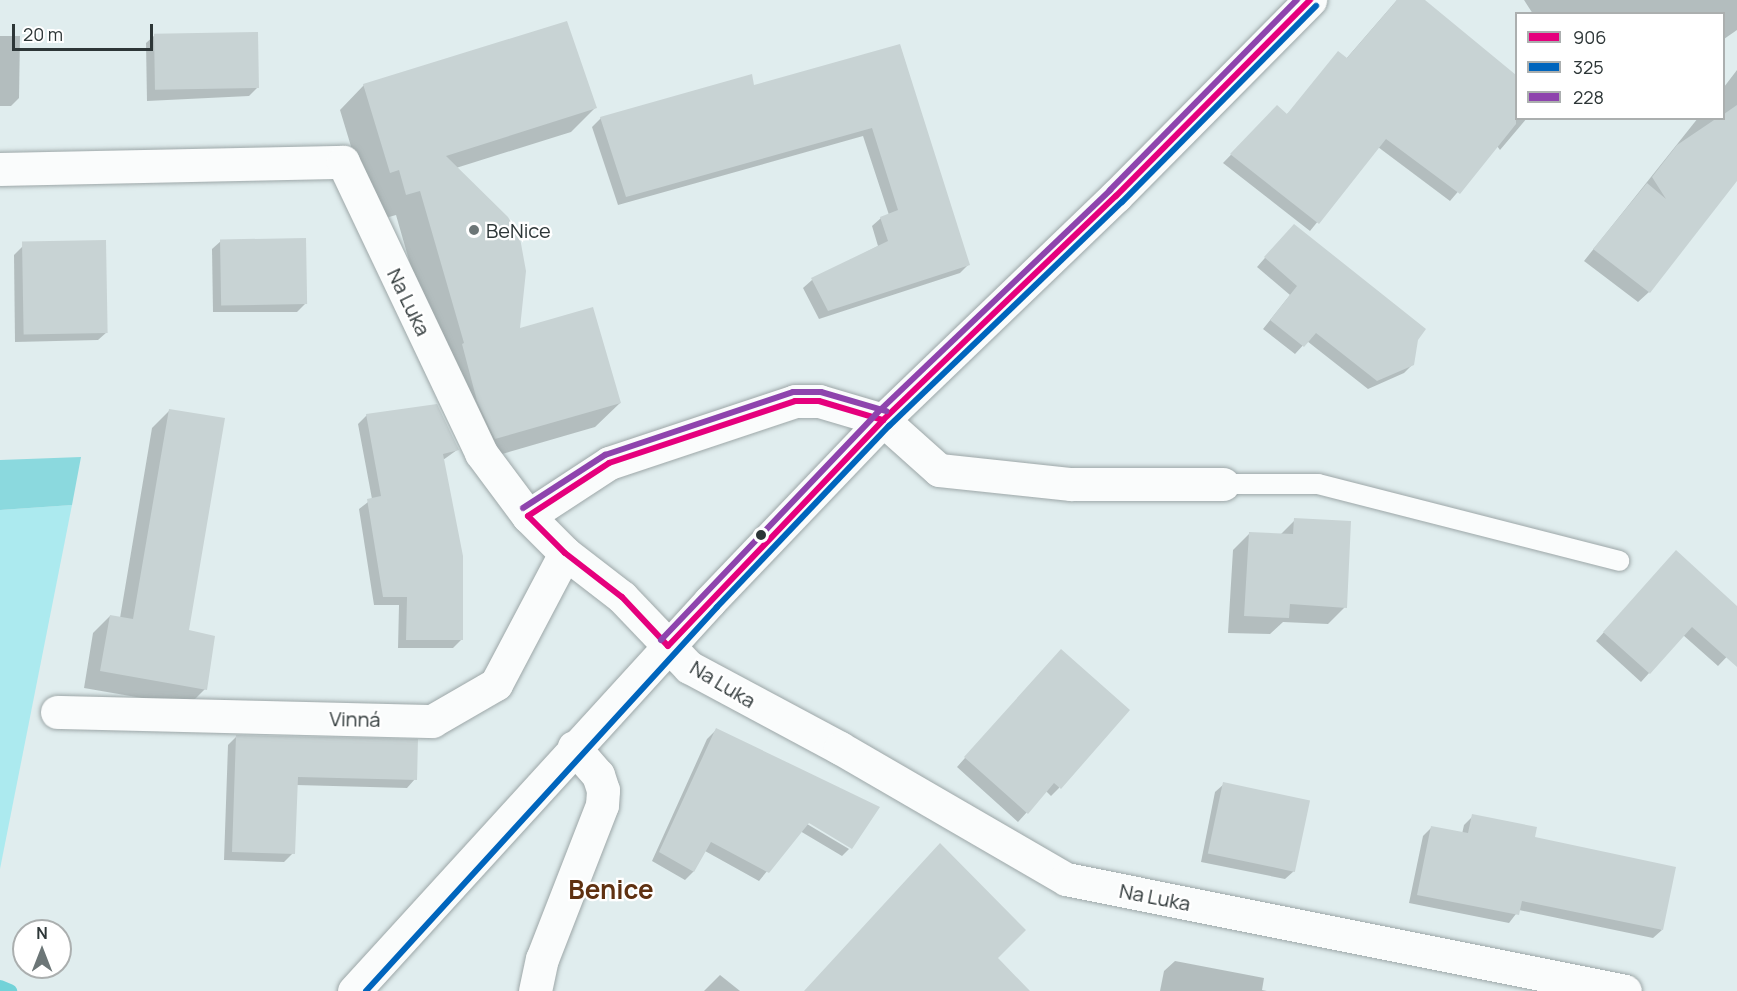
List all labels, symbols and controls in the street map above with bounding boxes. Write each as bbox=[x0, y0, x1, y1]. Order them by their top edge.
scale bar bbox=[15, 12, 156, 50]
legend bbox=[1515, 12, 1725, 120]
text: 20 m bbox=[23, 22, 63, 46]
text: 906 bbox=[1573, 25, 1606, 49]
text: 325 bbox=[1573, 55, 1604, 79]
text: 228 bbox=[1573, 85, 1604, 109]
place label: BeNice bbox=[486, 218, 551, 242]
marker: BeNice bbox=[467, 223, 481, 237]
street label: Na Luka bbox=[382, 264, 436, 340]
unlabelled marker bbox=[755, 529, 767, 541]
street label: Na Luka bbox=[686, 655, 760, 713]
street label: Vinná bbox=[329, 707, 381, 731]
district label: Benice bbox=[568, 874, 654, 906]
street label: Na Luka bbox=[1117, 878, 1193, 916]
north arrow bbox=[12, 919, 72, 979]
text: N bbox=[36, 922, 48, 944]

